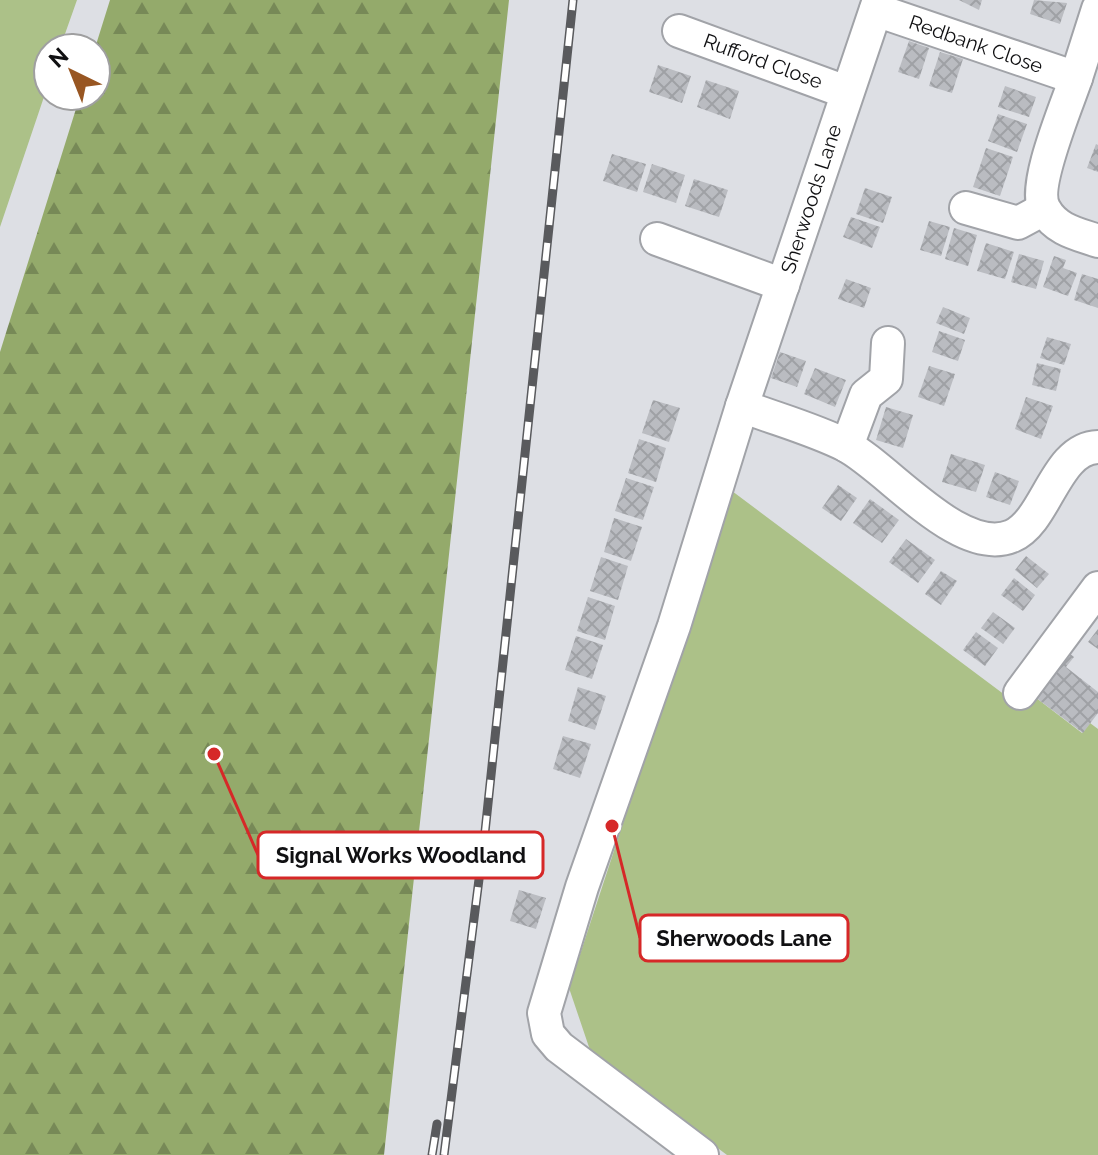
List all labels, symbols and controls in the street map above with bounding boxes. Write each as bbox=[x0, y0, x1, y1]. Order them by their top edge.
street label: Redbank Close bbox=[906, 10, 1046, 78]
street label: Rufford Close bbox=[700, 28, 826, 94]
north arrow bbox=[32, 32, 112, 112]
text: N bbox=[43, 42, 73, 73]
street label: Sherwoods Lane bbox=[776, 121, 847, 277]
callout: Signal Works Woodland bbox=[258, 832, 543, 878]
text: Signal Works Woodland bbox=[276, 842, 526, 868]
callout: Sherwoods Lane bbox=[640, 915, 848, 961]
text: Sherwoods Lane bbox=[656, 925, 832, 951]

